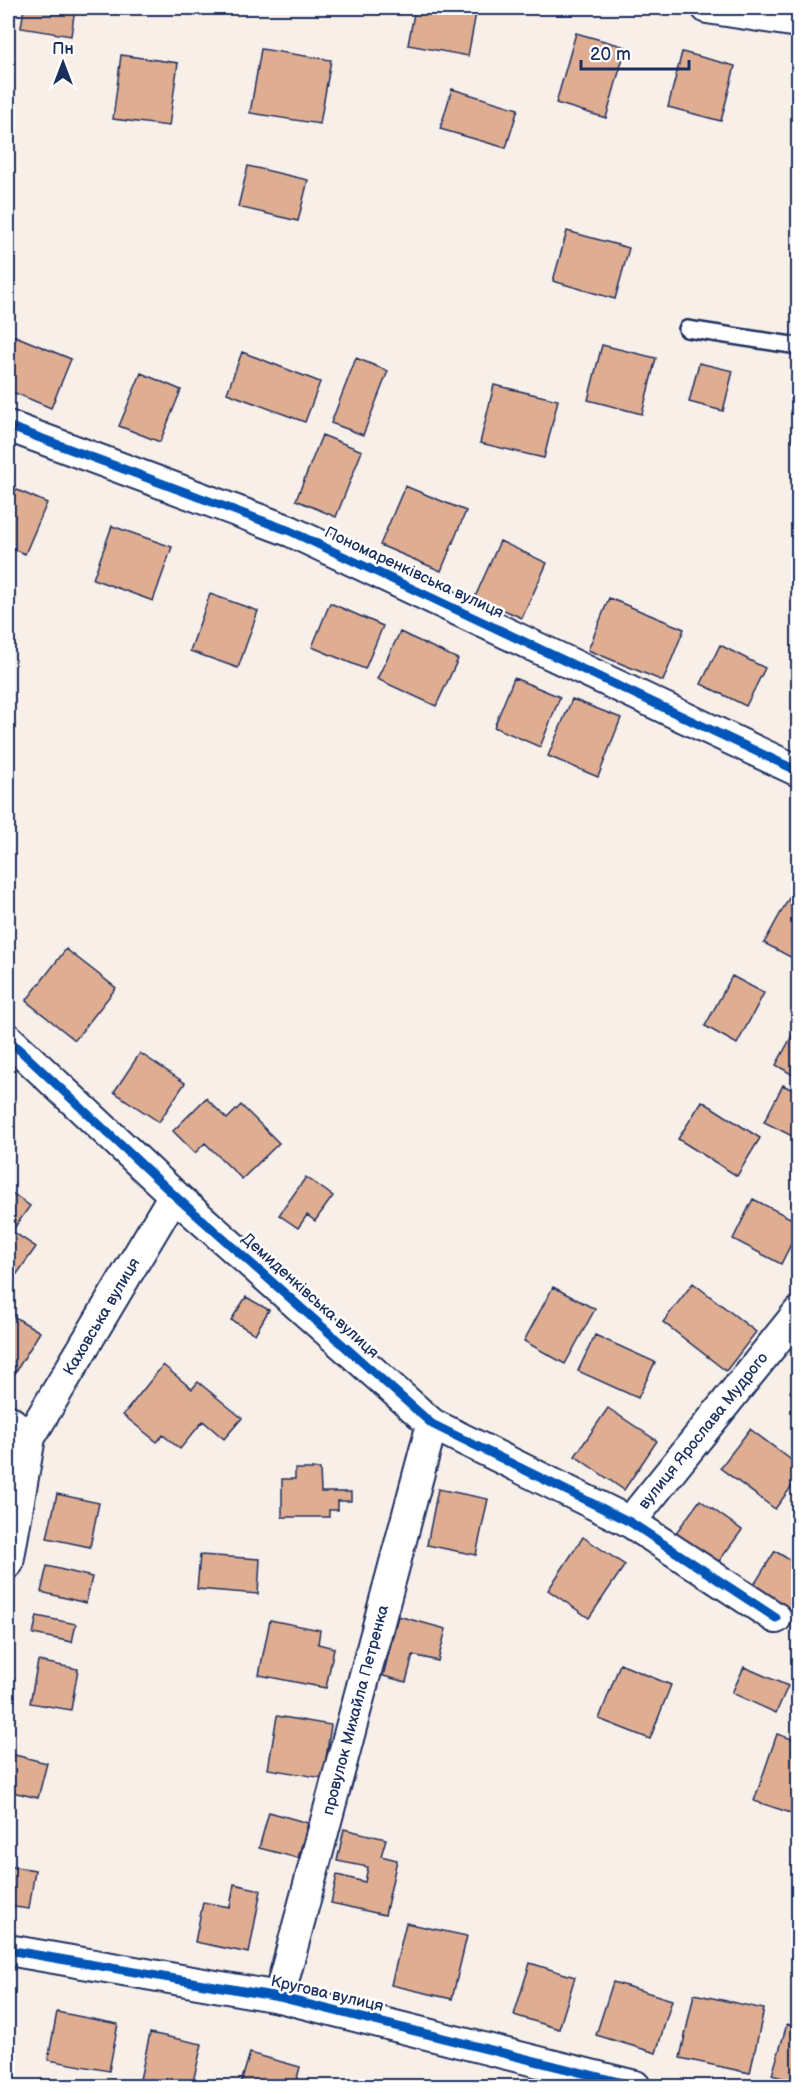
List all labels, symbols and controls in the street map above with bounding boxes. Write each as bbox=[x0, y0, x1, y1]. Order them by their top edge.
north arrow bbox=[33, 33, 93, 93]
scale bar bbox=[581, 33, 689, 71]
text: Пн bbox=[52, 40, 74, 59]
text: 20 m bbox=[590, 44, 631, 65]
street label: Пономаренківська вулиця bbox=[321, 523, 507, 623]
street label: Демиденківська вулиця bbox=[237, 1229, 383, 1363]
street label: Каховська вулиця bbox=[59, 1254, 144, 1379]
street label: вулиця Ярослава Мудрого bbox=[635, 1349, 772, 1513]
street label: провулок Михайла Петренка bbox=[318, 1602, 393, 1817]
street label: Кругова вулиця bbox=[269, 1972, 385, 2016]

